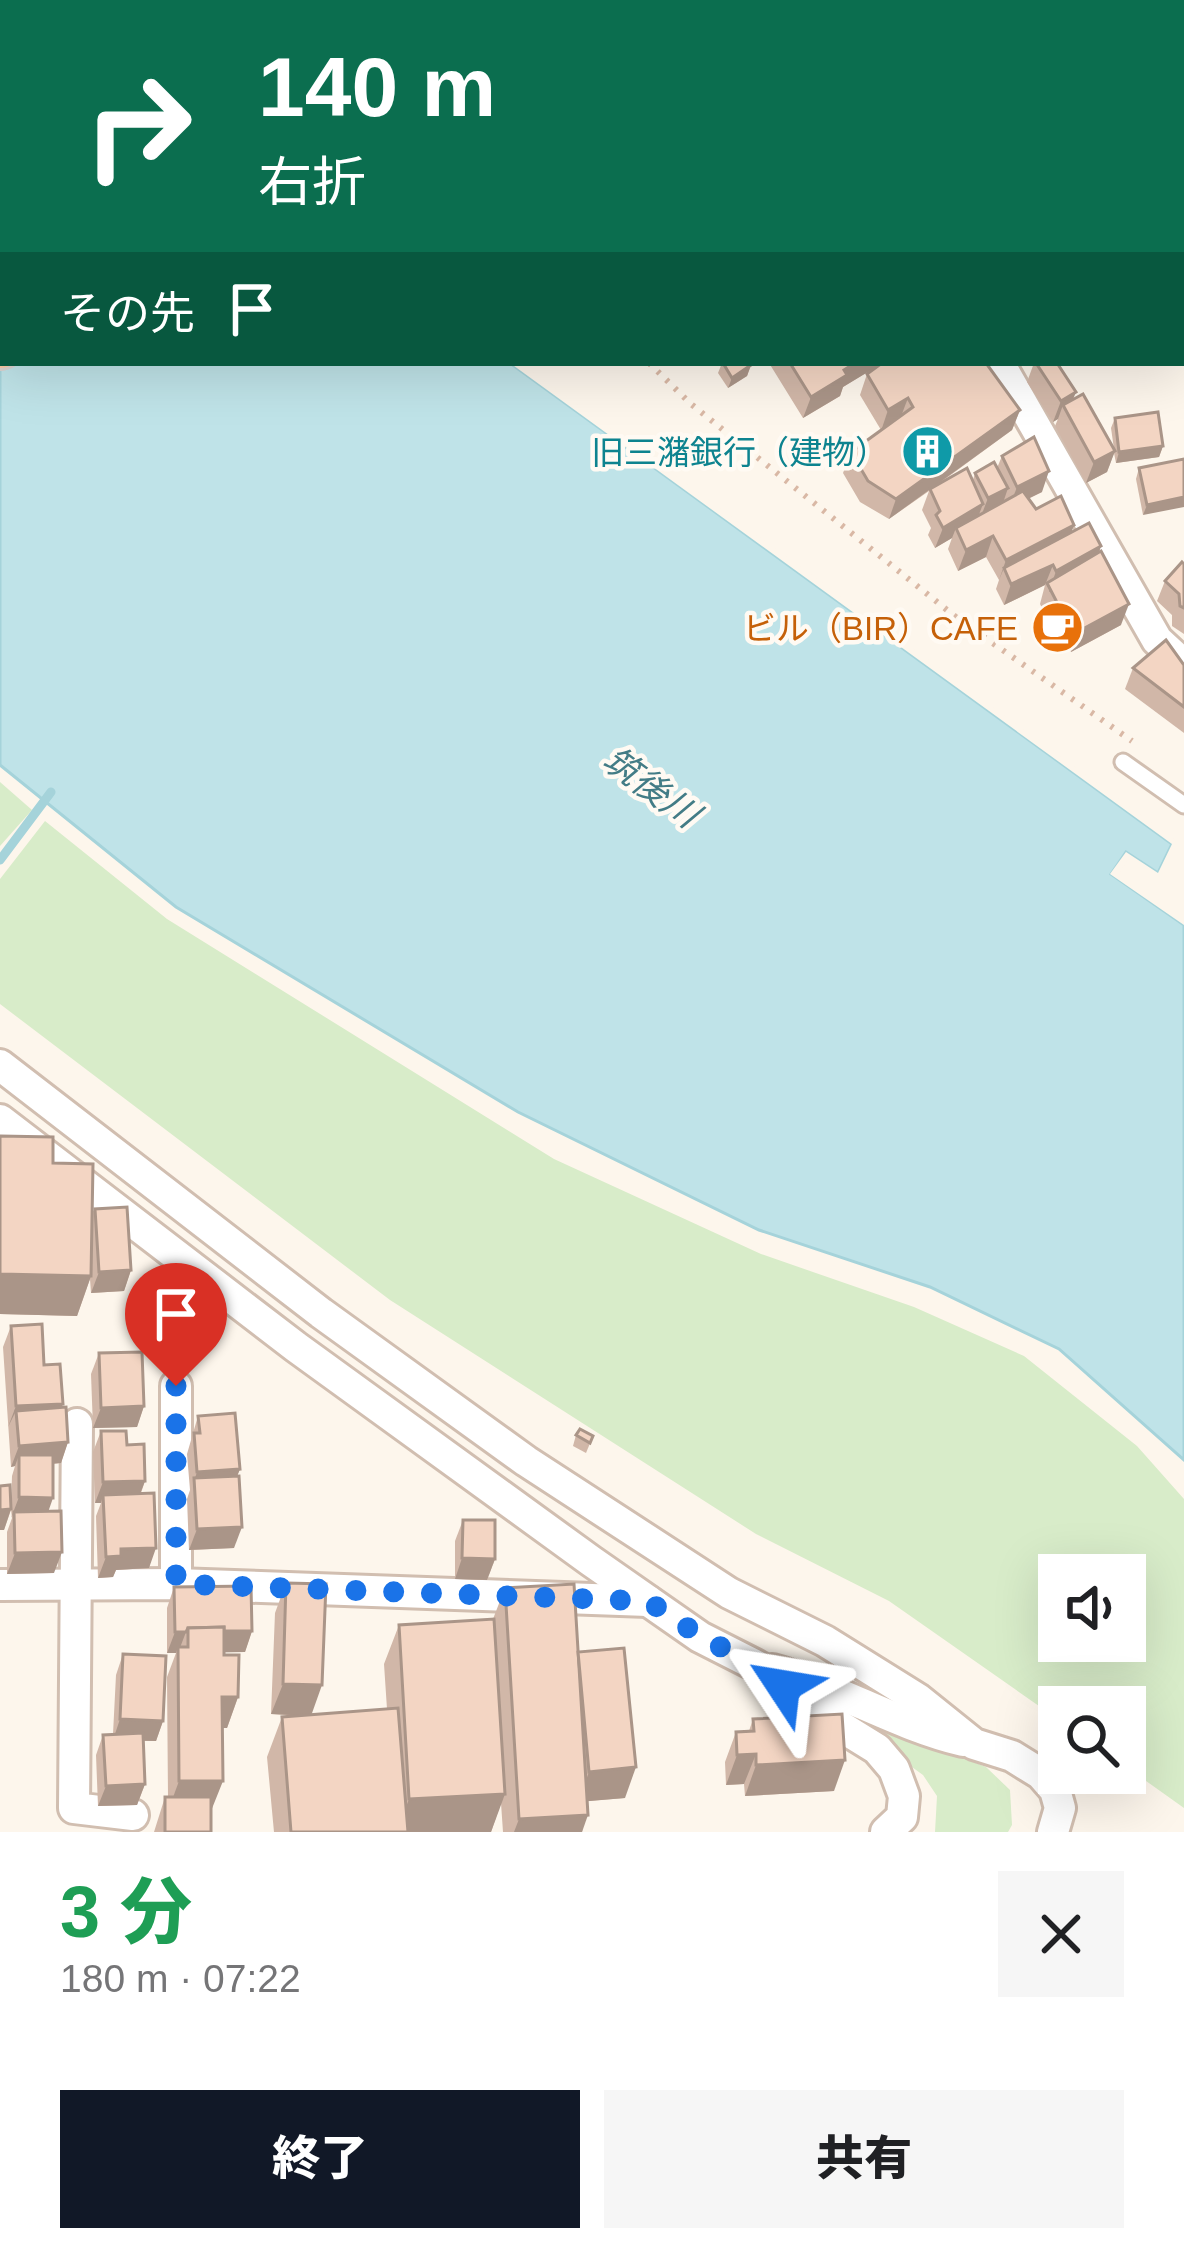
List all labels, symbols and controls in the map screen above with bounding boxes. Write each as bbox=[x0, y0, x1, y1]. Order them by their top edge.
text: 140 m bbox=[258, 40, 496, 134]
icon: right bbox=[60, 48, 216, 204]
text: 右折 bbox=[258, 152, 366, 212]
icon: arrive bbox=[219, 276, 285, 342]
text: その先 bbox=[60, 288, 195, 339]
building icon: 旧三潴銀行（建物） bbox=[899, 424, 955, 480]
place label: 旧三潴銀行（建物） bbox=[591, 434, 888, 471]
cafe icon: ビル（BIR）CAFE bbox=[1029, 600, 1085, 656]
place label: ビル（BIR）CAFE bbox=[743, 610, 1018, 647]
water label: 筑後川 bbox=[595, 739, 710, 838]
pin bbox=[125, 1263, 227, 1386]
icon: arrive bbox=[143, 1281, 209, 1347]
map controls bbox=[1038, 1554, 1146, 1794]
button: sound bbox=[1038, 1554, 1146, 1662]
position arrow bbox=[720, 1623, 846, 1749]
button: search bbox=[1038, 1686, 1146, 1794]
button: close bbox=[998, 1871, 1124, 1997]
text: 3 分 bbox=[60, 1872, 192, 1952]
text: 180 m · 07:22 bbox=[60, 1957, 301, 2000]
button: 終了 bbox=[60, 2090, 580, 2228]
button: 共有 bbox=[604, 2090, 1124, 2228]

